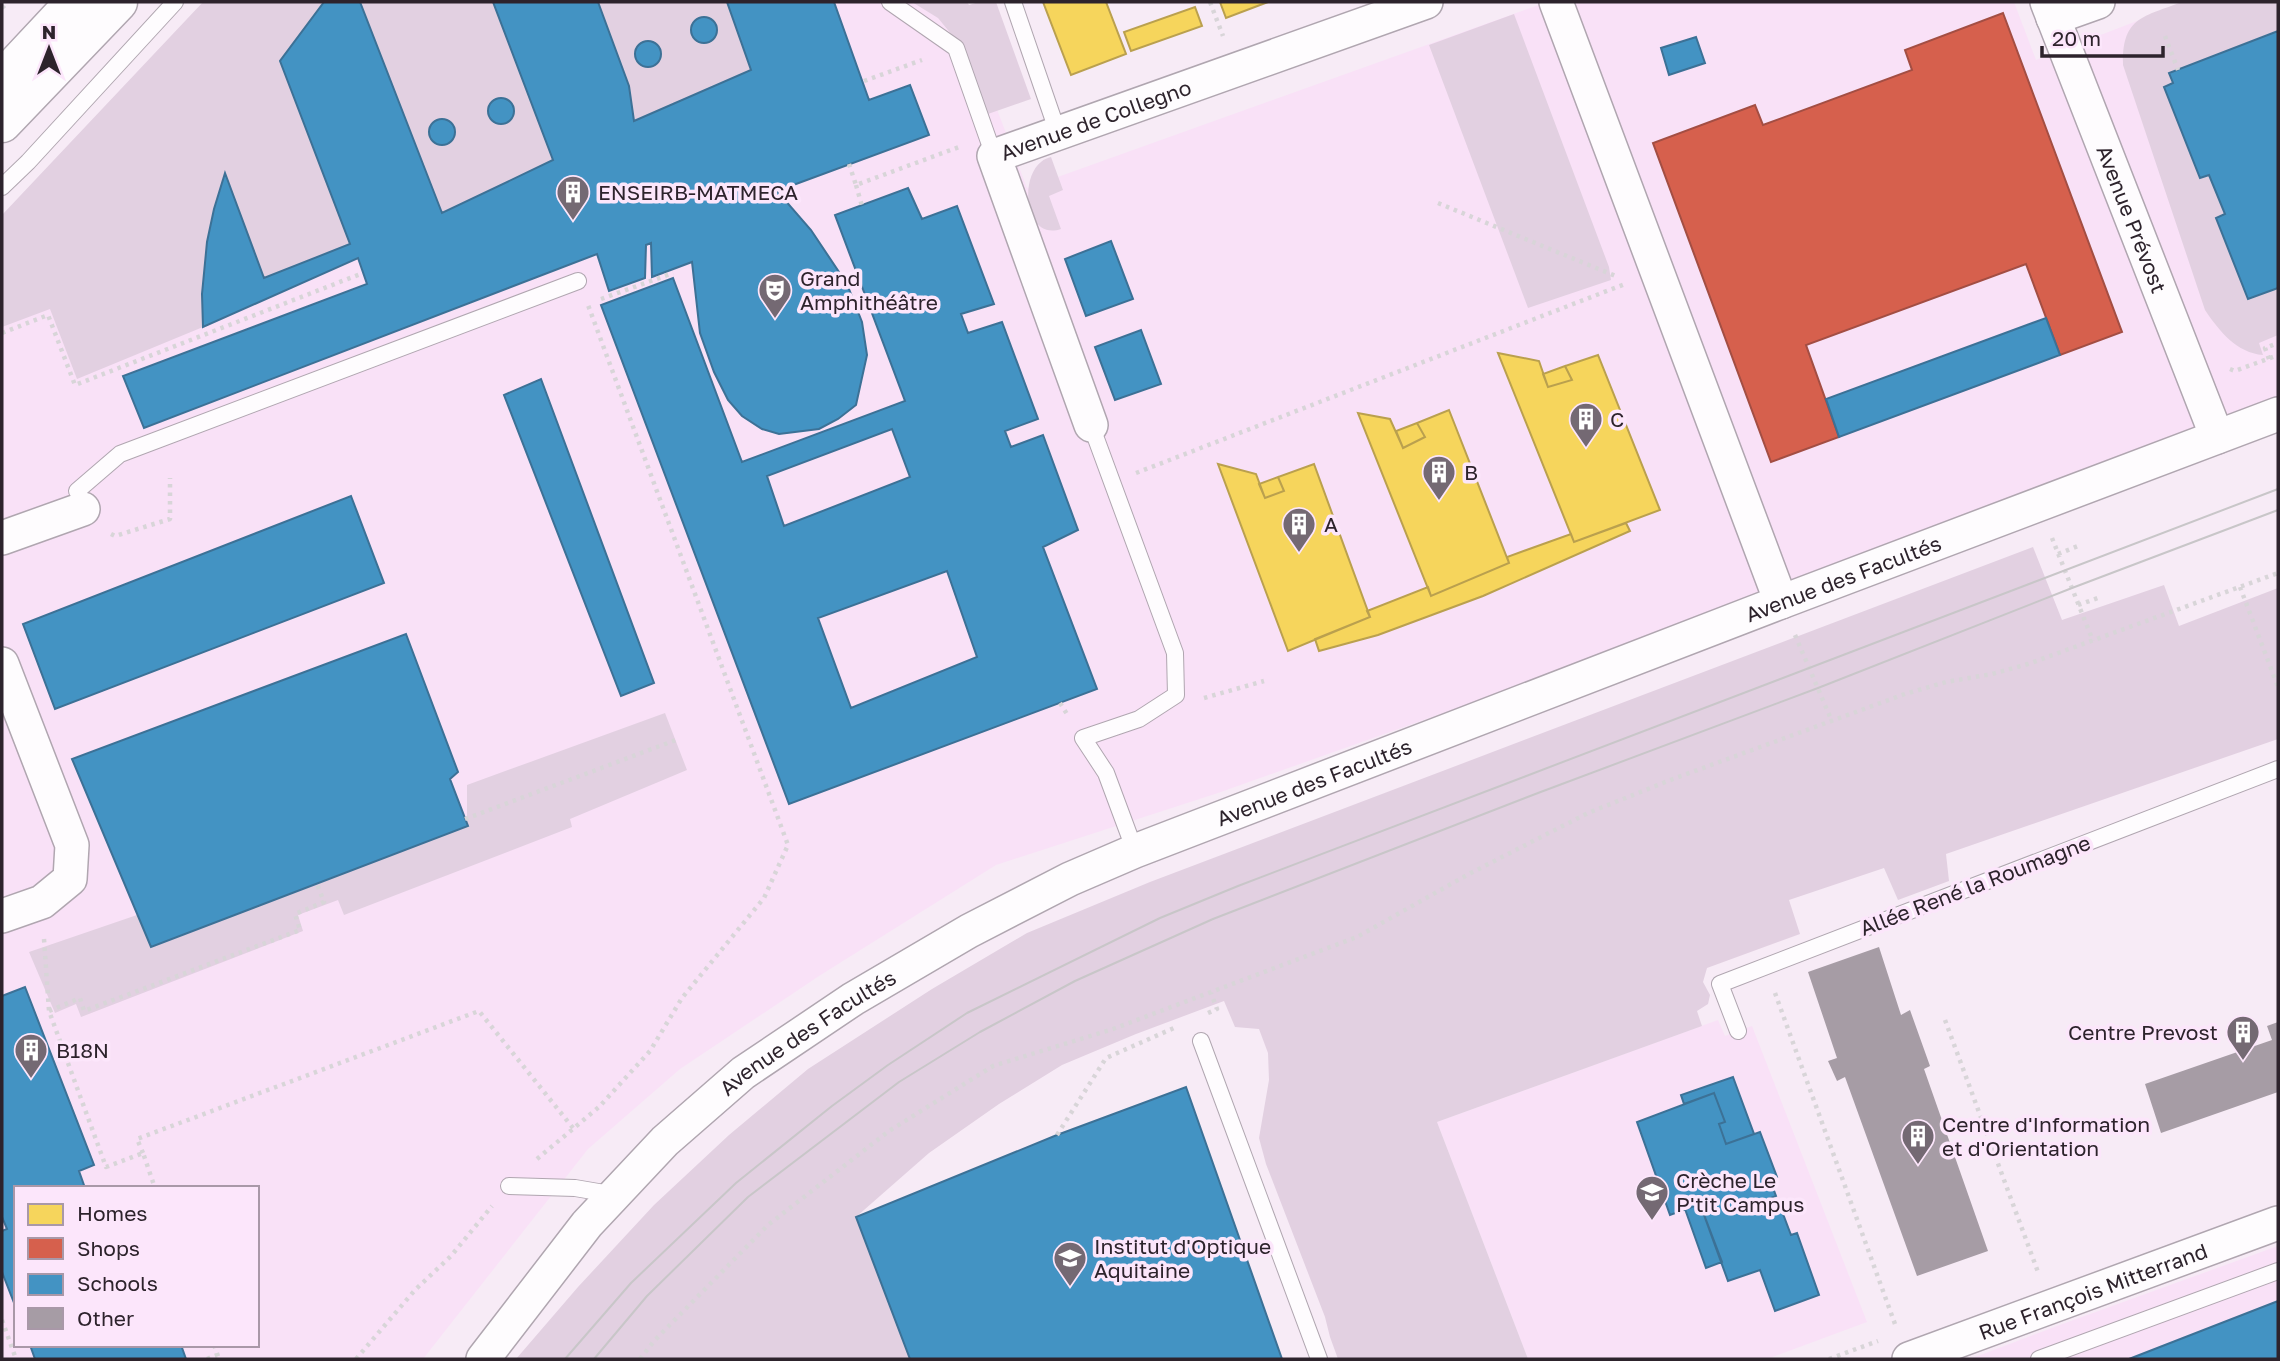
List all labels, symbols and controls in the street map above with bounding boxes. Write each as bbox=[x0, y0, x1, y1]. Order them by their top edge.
north arrow bbox=[14, 14, 84, 84]
scale bar bbox=[2042, 14, 2163, 58]
text: N bbox=[42, 20, 56, 43]
text: 20 m bbox=[2052, 25, 2101, 51]
street label: Avenue de Collegno bbox=[997, 74, 1195, 166]
street label: Avenue Prévost bbox=[2091, 141, 2172, 297]
building icon: ENSEIRB-MATMECA bbox=[554, 173, 592, 222]
place label: ENSEIRB-MATMECA bbox=[598, 179, 798, 205]
place label: Grand Amphithéâtre bbox=[800, 265, 938, 315]
theatre icon: Grand Amphithéâtre bbox=[756, 271, 794, 320]
building icon: C bbox=[1567, 400, 1605, 449]
place label: C bbox=[1610, 406, 1624, 432]
building icon: B bbox=[1420, 453, 1458, 502]
place label: B bbox=[1464, 459, 1478, 485]
building icon: A bbox=[1280, 505, 1318, 554]
place label: A bbox=[1324, 511, 1338, 537]
street label: Avenue des Facultés bbox=[1742, 530, 1945, 627]
street label: Avenue des Facultés bbox=[1213, 733, 1415, 831]
street label: Allée René la Roumagne bbox=[1856, 829, 2094, 941]
street label: Avenue des Facultés bbox=[714, 964, 900, 1101]
building icon: Centre Prevost bbox=[2224, 1013, 2262, 1062]
place label: Centre Prevost bbox=[2068, 1019, 2218, 1045]
building icon: B18N bbox=[12, 1031, 50, 1080]
place label: B18N bbox=[56, 1037, 109, 1063]
place label: Centre d'Information et d'Orientation bbox=[1942, 1111, 2150, 1161]
building icon: Centre d'Information et d'Orientation bbox=[1899, 1117, 1937, 1166]
place label: Crèche Le P'tit Campus bbox=[1676, 1167, 1804, 1217]
school or university icon: Crèche Le P'tit Campus bbox=[1633, 1173, 1671, 1222]
legend bbox=[14, 1186, 259, 1347]
text: Homes bbox=[77, 1200, 147, 1226]
place label: Institut d'Optique Aquitaine bbox=[1094, 1233, 1271, 1283]
text: Shops bbox=[77, 1235, 140, 1261]
street label: Rue François Mitterrand bbox=[1975, 1237, 2211, 1345]
school or university icon: Institut d'Optique Aquitaine bbox=[1051, 1239, 1089, 1288]
text: Schools bbox=[77, 1270, 158, 1296]
text: Other bbox=[77, 1305, 134, 1331]

